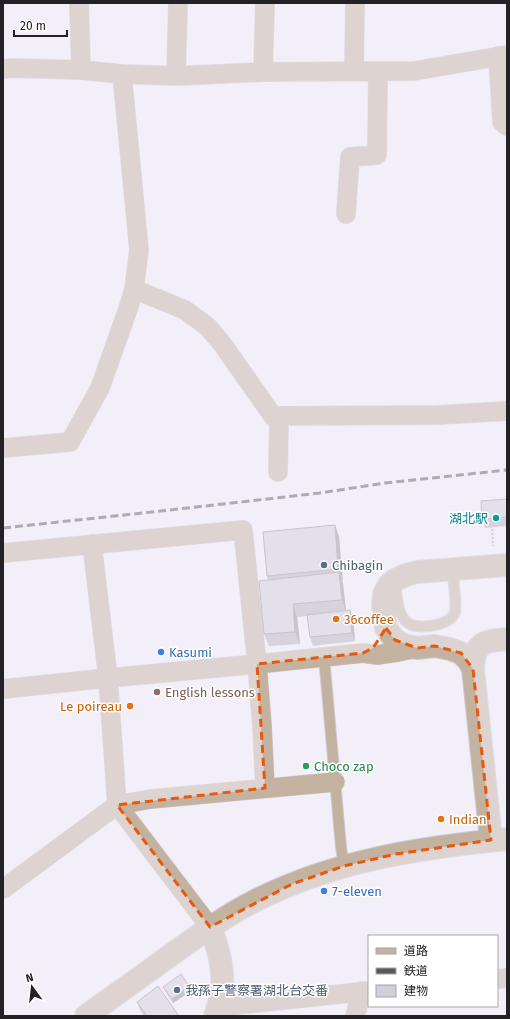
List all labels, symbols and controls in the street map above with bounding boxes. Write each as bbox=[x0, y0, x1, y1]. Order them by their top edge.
scale bar bbox=[14, 12, 67, 38]
text: 20 m bbox=[20, 19, 46, 33]
place label: 湖北駅 bbox=[449, 511, 488, 526]
marker: 湖北駅 bbox=[491, 513, 501, 523]
place label: Chibagin bbox=[332, 558, 383, 573]
marker: Chibagin bbox=[319, 560, 329, 570]
place label: 36coffee bbox=[344, 612, 394, 627]
marker: 36coffee bbox=[331, 614, 341, 624]
place label: Kasumi bbox=[169, 645, 212, 660]
marker: Kasumi bbox=[156, 647, 166, 657]
place label: English lessons bbox=[165, 685, 255, 700]
marker: English lessons bbox=[152, 687, 162, 697]
place label: Le poireau bbox=[60, 699, 122, 714]
marker: Le poireau bbox=[125, 701, 135, 711]
place label: Choco zap bbox=[314, 759, 374, 774]
marker: Choco zap bbox=[301, 761, 311, 771]
place label: Indian bbox=[449, 812, 487, 827]
marker: Indian bbox=[436, 814, 446, 824]
place label: 7-eleven bbox=[332, 884, 382, 899]
marker: 7-eleven bbox=[319, 886, 329, 896]
legend bbox=[368, 935, 498, 1007]
text: 道路 bbox=[404, 944, 428, 958]
text: 鉄道 bbox=[404, 964, 428, 978]
north arrow bbox=[12, 967, 52, 1007]
text: N bbox=[24, 971, 35, 985]
place label: 我孫子警察署湖北台交番 bbox=[185, 983, 328, 998]
text: 建物 bbox=[404, 984, 428, 998]
marker: 我孫子警察署湖北台交番 bbox=[172, 985, 182, 995]

